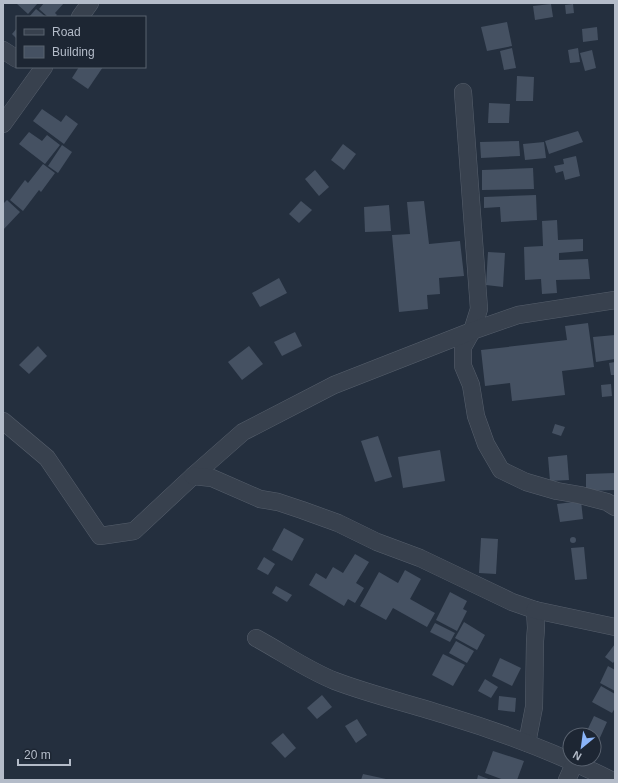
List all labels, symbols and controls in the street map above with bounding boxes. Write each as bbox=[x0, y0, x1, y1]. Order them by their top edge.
legend bbox=[16, 16, 146, 68]
text: Road bbox=[52, 25, 81, 39]
text: Building bbox=[52, 45, 95, 59]
north arrow bbox=[562, 727, 602, 767]
scale bar bbox=[18, 741, 70, 767]
text: 20 m bbox=[24, 748, 51, 762]
text: N bbox=[571, 749, 584, 763]

